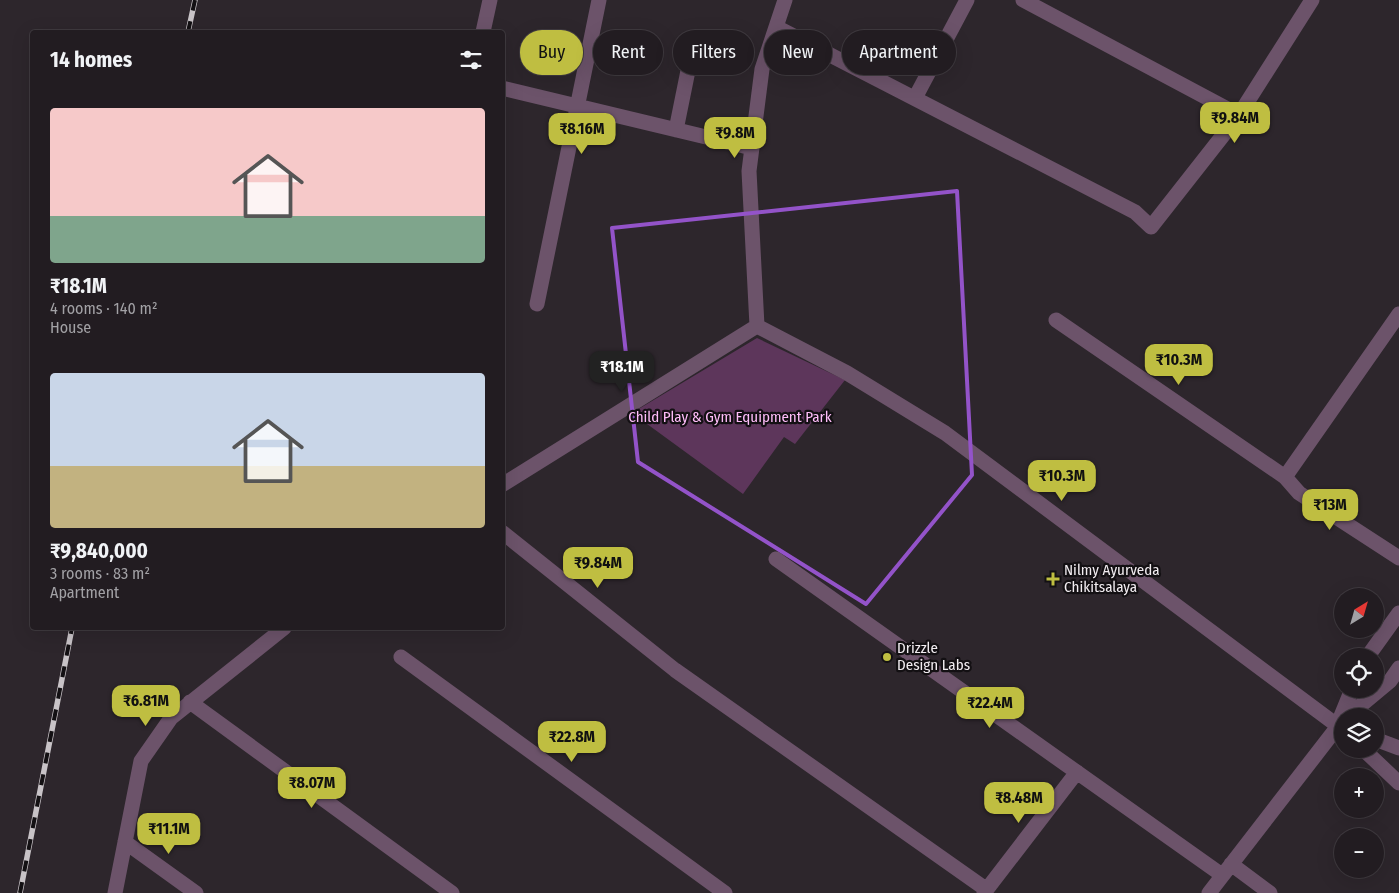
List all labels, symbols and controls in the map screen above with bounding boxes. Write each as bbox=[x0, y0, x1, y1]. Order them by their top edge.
chip: Buy bbox=[520, 30, 583, 75]
chip: Rent bbox=[593, 30, 663, 75]
chip: Filters bbox=[673, 30, 754, 75]
chip: New bbox=[764, 30, 832, 75]
chip: Apartment bbox=[842, 30, 956, 75]
icon: filters bbox=[457, 46, 485, 74]
text: 14 homes bbox=[50, 47, 132, 73]
pin: ₹9.84M bbox=[1194, 102, 1276, 144]
text: ₹9.84M bbox=[1211, 108, 1259, 127]
pin: ₹8.16M bbox=[541, 112, 623, 155]
pin: ₹9.8M bbox=[700, 116, 770, 159]
text: ₹8.16M bbox=[560, 119, 604, 138]
text: ₹9.8M bbox=[715, 123, 755, 142]
icon: home bbox=[223, 141, 313, 231]
text: ₹18.1M bbox=[50, 273, 107, 299]
text: 4 rooms · 140 m² bbox=[50, 299, 158, 318]
text: House bbox=[50, 318, 91, 337]
pin: ₹10.3M bbox=[1138, 344, 1220, 386]
pin: ₹18.1M bbox=[581, 350, 663, 393]
text: ₹10.3M bbox=[1156, 350, 1202, 369]
text: ₹18.1M bbox=[600, 357, 644, 376]
icon: home bbox=[223, 406, 313, 496]
park label: Child Play & Gym Equipment Park bbox=[628, 408, 832, 426]
pin: ₹10.3M bbox=[1021, 460, 1103, 502]
text: ₹10.3M bbox=[1039, 466, 1085, 485]
pin: ₹13M bbox=[1300, 488, 1360, 531]
text: ₹13M bbox=[1313, 495, 1347, 514]
text: ₹9,840,000 bbox=[50, 538, 148, 564]
pin: ₹9.84M bbox=[557, 546, 639, 589]
text: ₹9.84M bbox=[574, 553, 622, 572]
place label: Nilmy Ayurveda Chikitsalaya bbox=[1064, 561, 1160, 596]
text: 3 rooms · 83 m² bbox=[50, 564, 150, 583]
marker: Nilmy Ayurveda Chikitsalaya bbox=[1046, 572, 1060, 586]
text: Apartment bbox=[50, 583, 119, 602]
north arrow bbox=[1334, 588, 1384, 638]
map controls bbox=[1334, 588, 1384, 878]
place label: Drizzle Design Labs bbox=[897, 639, 970, 674]
button: locate bbox=[1334, 648, 1384, 698]
marker: Drizzle Design Labs bbox=[881, 651, 893, 663]
pin: ₹6.81M bbox=[105, 684, 187, 727]
pin: ₹22.4M bbox=[949, 686, 1031, 729]
text: ₹6.81M bbox=[123, 691, 169, 710]
text: ₹22.4M bbox=[967, 693, 1013, 712]
button: layers bbox=[1334, 708, 1384, 758]
pin: ₹22.8M bbox=[531, 720, 613, 763]
text: ₹22.8M bbox=[549, 727, 595, 746]
pin: ₹8.07M bbox=[271, 766, 353, 809]
button: + bbox=[1334, 768, 1384, 818]
text: ₹8.07M bbox=[289, 773, 335, 792]
pin: ₹8.48M bbox=[978, 782, 1060, 824]
text: ₹8.48M bbox=[995, 788, 1043, 807]
pin: ₹11.1M bbox=[128, 812, 210, 855]
text: ₹11.1M bbox=[148, 819, 190, 838]
button: − bbox=[1334, 828, 1384, 878]

